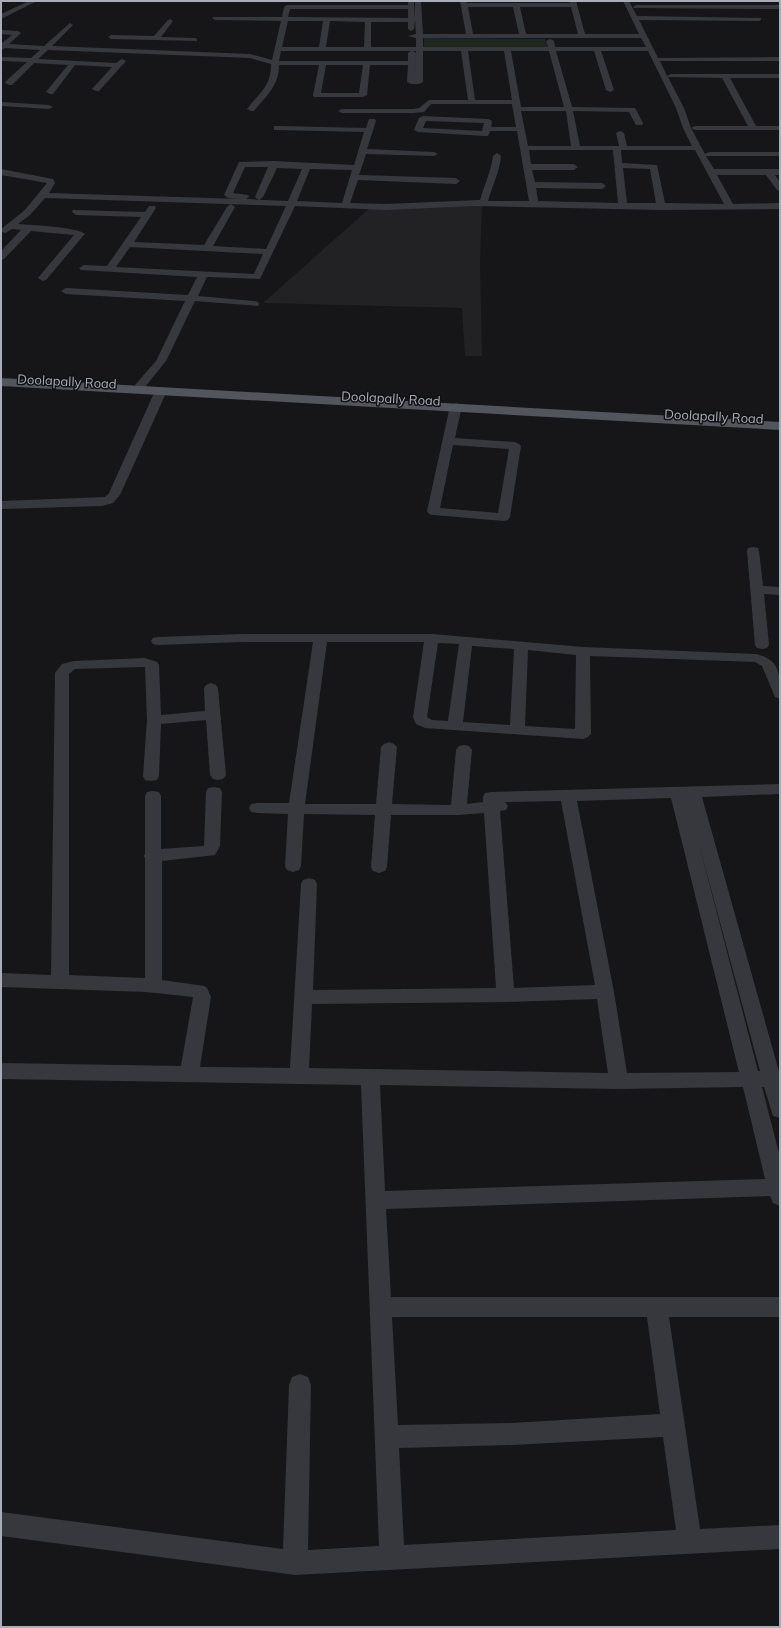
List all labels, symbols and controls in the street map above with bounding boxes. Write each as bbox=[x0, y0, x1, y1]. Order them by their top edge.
street label: Doolapally Road bbox=[17, 370, 117, 392]
street label: Doolapally Road bbox=[341, 387, 441, 409]
street label: Doolapally Road bbox=[664, 405, 764, 427]

